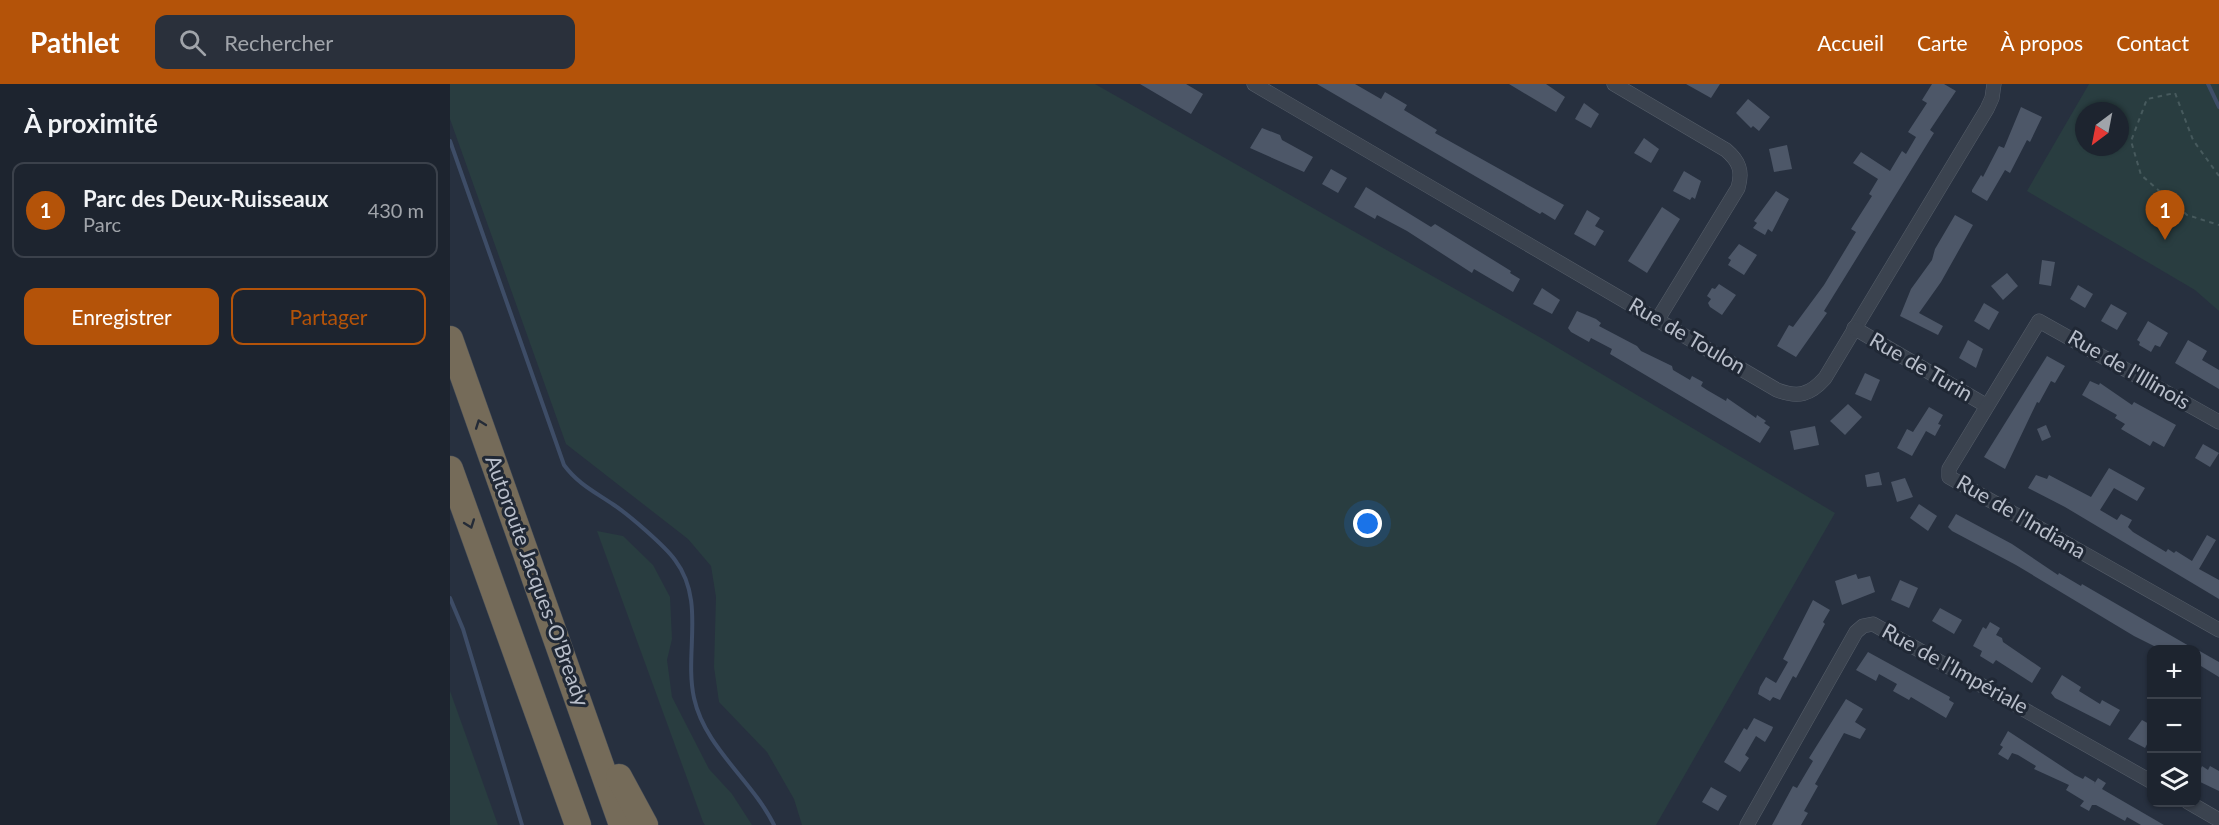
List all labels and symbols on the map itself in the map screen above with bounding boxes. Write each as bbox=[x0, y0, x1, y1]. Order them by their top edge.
north arrow bbox=[2075, 102, 2129, 156]
pin: 1 bbox=[2146, 190, 2184, 240]
street label: Rue de Toulon bbox=[1625, 291, 1751, 378]
street label: Rue de l'Illinois bbox=[2064, 324, 2195, 414]
street label: Rue de Turin bbox=[1866, 326, 1978, 405]
one-way arrow bbox=[475, 419, 488, 429]
street label: Autoroute Jacques-O'Bready bbox=[481, 452, 596, 710]
street label: Rue de l'Indiana bbox=[1953, 469, 2091, 563]
your location bbox=[1353, 509, 1382, 538]
one-way arrow bbox=[462, 518, 475, 529]
street label: Rue de l'Impériale bbox=[1878, 617, 2033, 718]

